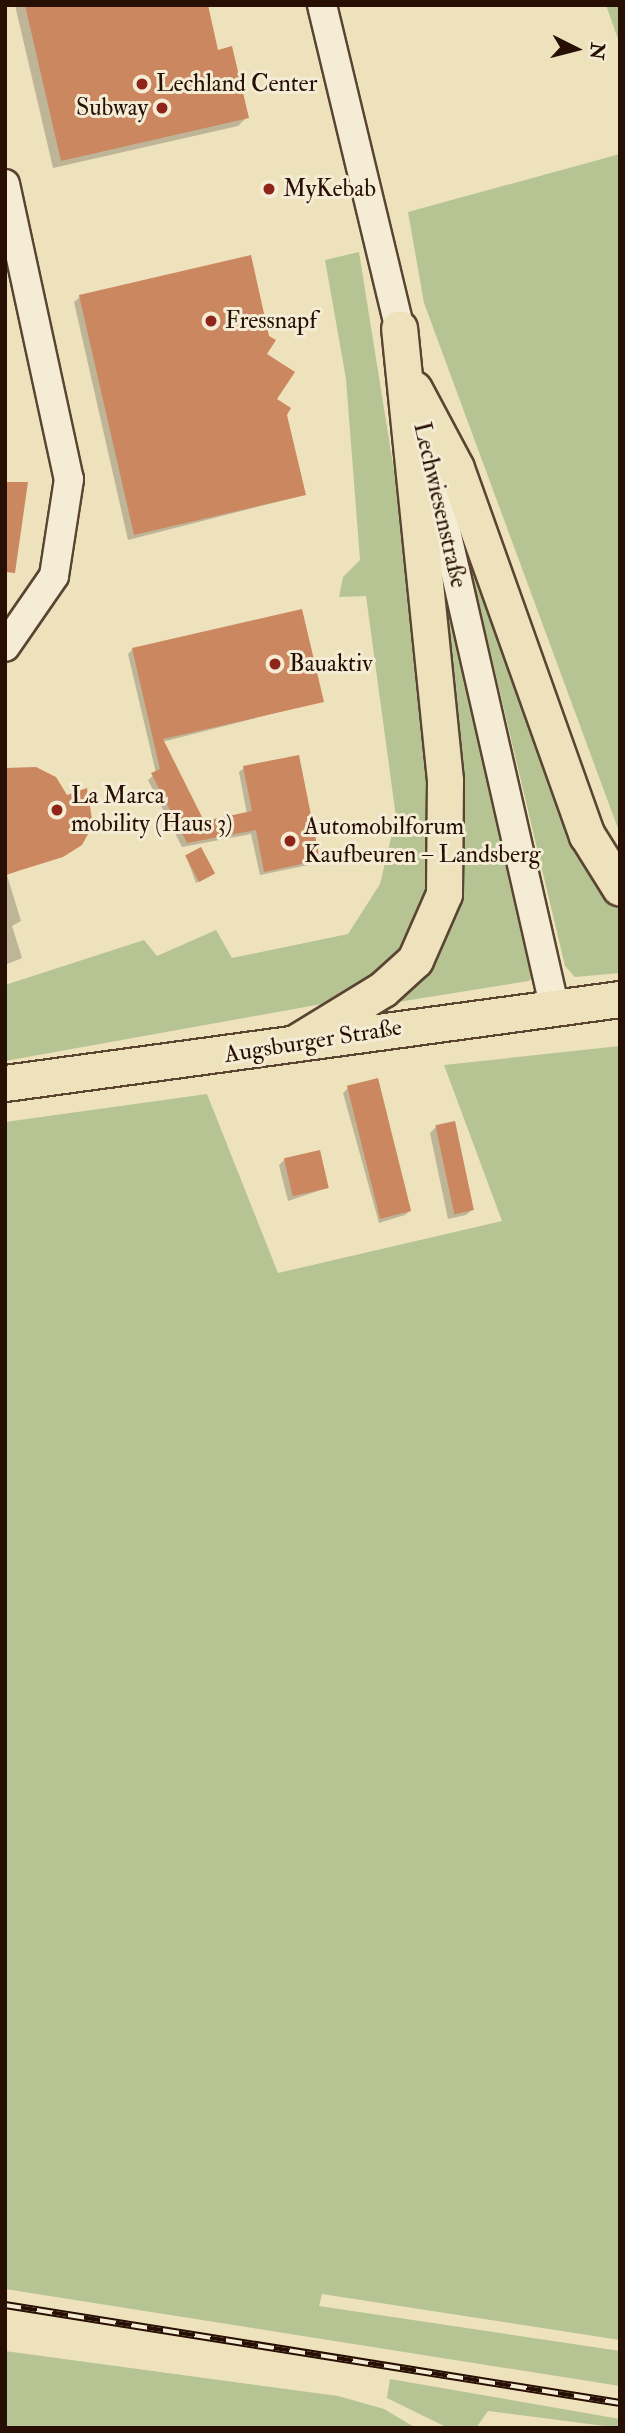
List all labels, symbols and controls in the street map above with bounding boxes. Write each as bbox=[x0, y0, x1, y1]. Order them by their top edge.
north arrow bbox=[541, 14, 611, 84]
text: N bbox=[584, 41, 610, 61]
place label: Lechland Center bbox=[156, 70, 317, 98]
marker: Lechland Center bbox=[134, 76, 150, 92]
place label: Subway bbox=[76, 94, 148, 122]
marker: Subway bbox=[154, 100, 170, 116]
place label: MyKebab bbox=[283, 175, 376, 203]
marker: MyKebab bbox=[261, 181, 277, 197]
place label: Fressnapf bbox=[225, 307, 317, 335]
marker: Fressnapf bbox=[203, 313, 219, 329]
street label: Lechwiesenstraße bbox=[407, 419, 473, 591]
place label: Bauaktiv bbox=[289, 650, 373, 678]
marker: Bauaktiv bbox=[267, 656, 283, 672]
place label: La Marca mobility (Haus 3) bbox=[71, 782, 232, 838]
marker: La Marca mobility (Haus 3) bbox=[49, 802, 65, 818]
place label: Automobilforum Kaufbeuren – Landsberg bbox=[304, 813, 541, 869]
marker: Automobilforum Kaufbeuren – Landsberg bbox=[282, 833, 298, 849]
street label: Augsburger Straße bbox=[222, 1013, 404, 1069]

